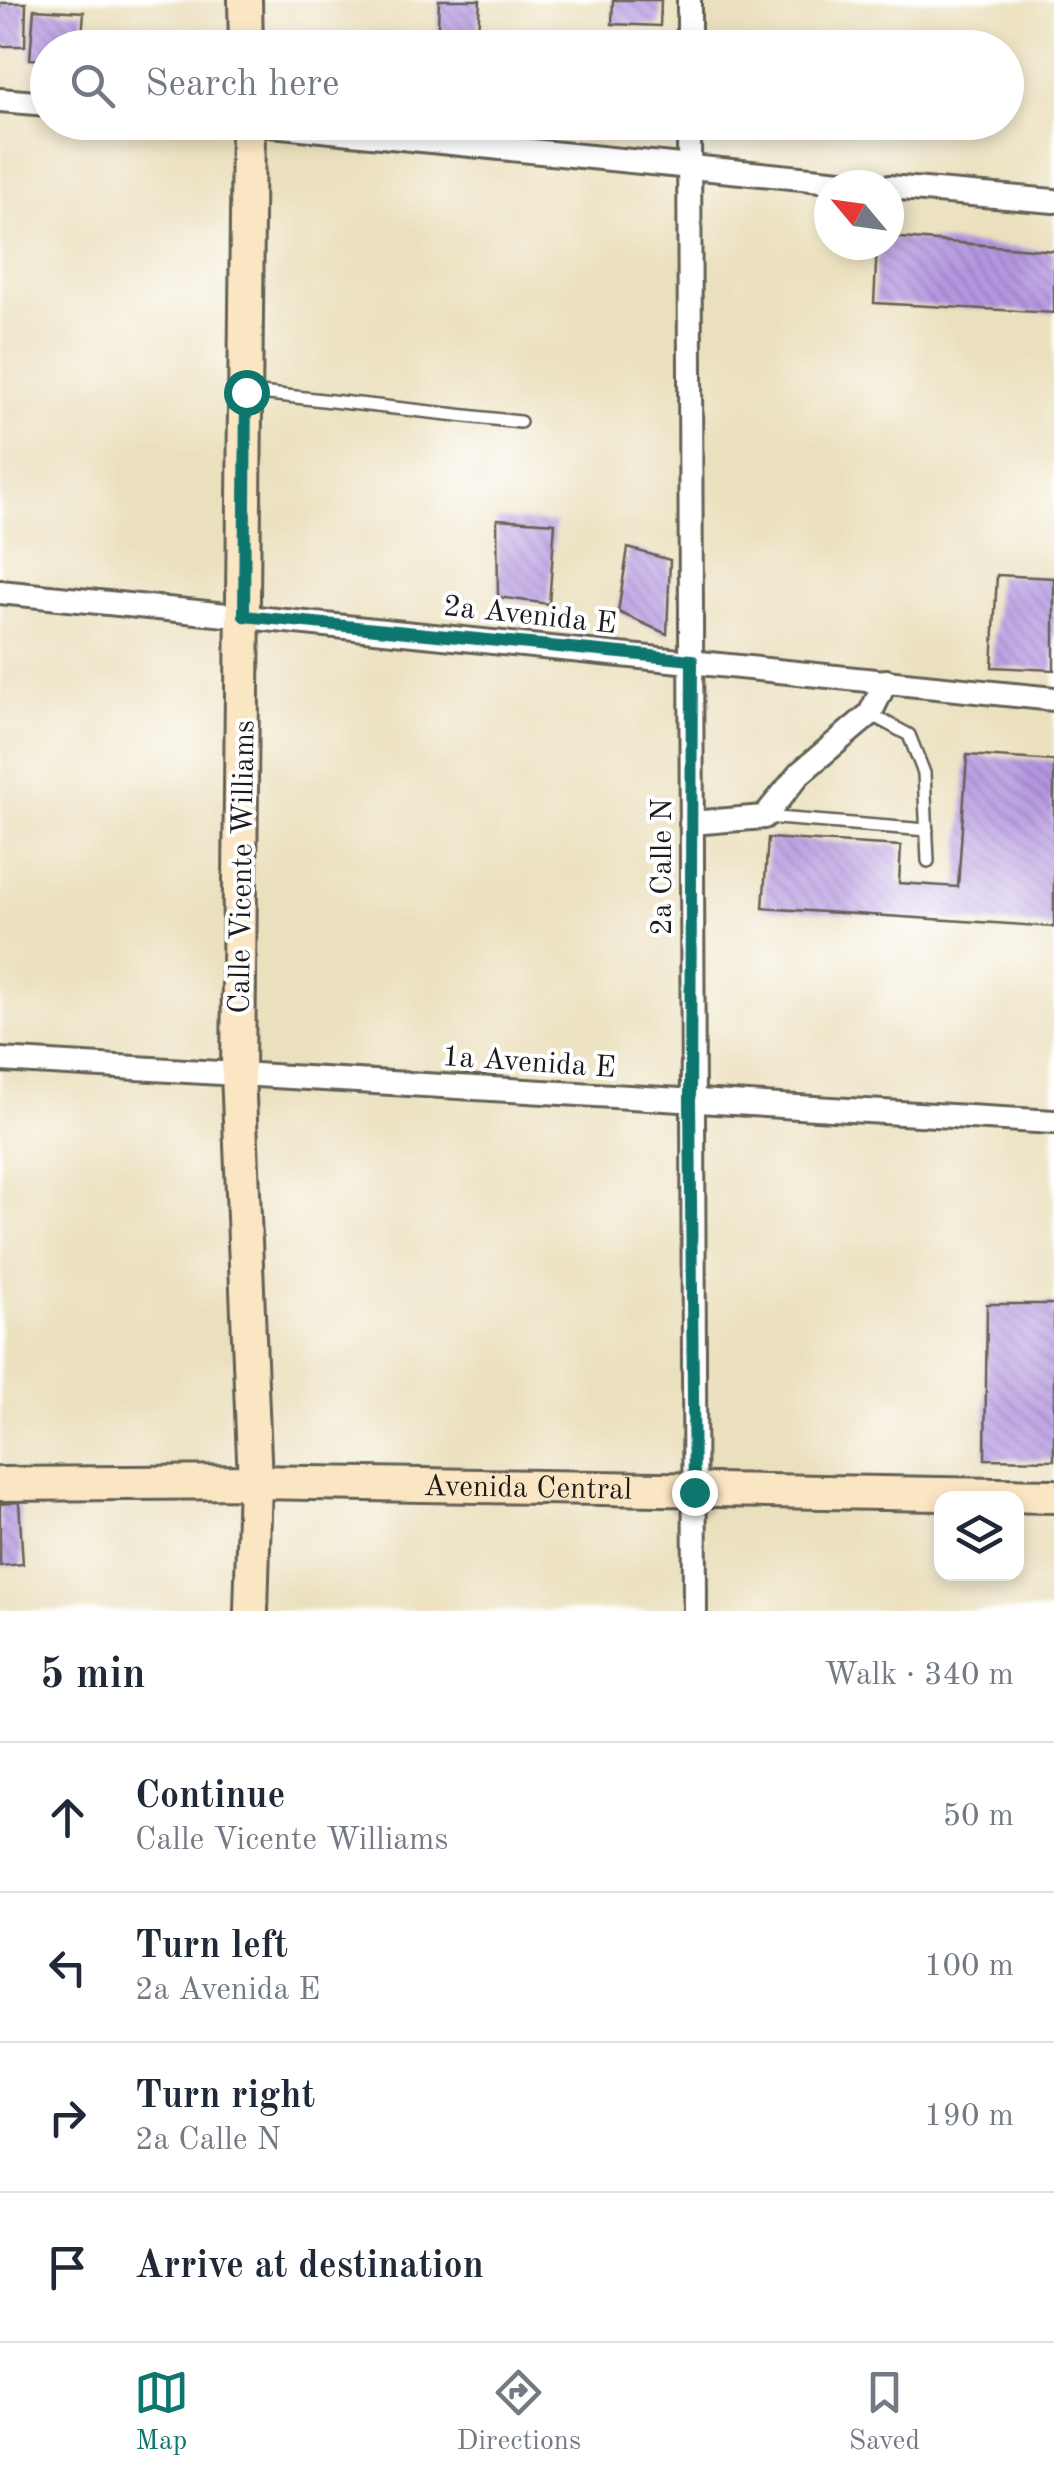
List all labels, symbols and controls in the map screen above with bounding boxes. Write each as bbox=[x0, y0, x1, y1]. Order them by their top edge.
search box bbox=[30, 30, 1024, 140]
icon: search bbox=[65, 58, 120, 113]
text: Search here bbox=[145, 66, 340, 104]
north arrow bbox=[814, 170, 904, 260]
route start bbox=[224, 370, 270, 416]
street label: 2a Avenida E bbox=[442, 592, 618, 640]
street label: Calle Vicente Williams bbox=[225, 720, 261, 1014]
street label: 2a Calle N bbox=[648, 798, 678, 936]
street label: 1a Avenida E bbox=[441, 1042, 617, 1084]
route end bbox=[672, 1470, 718, 1516]
street label: Avenida Central bbox=[423, 1472, 632, 1506]
map controls bbox=[934, 1491, 1024, 1581]
button: layers bbox=[934, 1491, 1024, 1581]
text: 5 min bbox=[40, 1655, 146, 1697]
text: Walk · 340 m bbox=[824, 1660, 1014, 1692]
text: Continue bbox=[135, 1778, 285, 1816]
icon: ahead bbox=[40, 1790, 95, 1845]
text: 50 m bbox=[943, 1801, 1014, 1833]
text: Calle Vicente Williams bbox=[135, 1825, 448, 1857]
text: Turn left bbox=[135, 1928, 288, 1966]
icon: left bbox=[40, 1940, 95, 1995]
text: 100 m bbox=[924, 1951, 1014, 1983]
text: 2a Avenida E bbox=[135, 1975, 320, 2007]
text: Turn right bbox=[135, 2078, 315, 2116]
icon: right bbox=[40, 2090, 95, 2145]
text: 190 m bbox=[924, 2101, 1014, 2133]
text: 2a Calle N bbox=[135, 2125, 281, 2157]
icon: arrive bbox=[40, 2240, 95, 2295]
text: Arrive at destination bbox=[135, 2248, 484, 2286]
tab: Map bbox=[134, 2365, 189, 2460]
tab: Directions bbox=[457, 2365, 581, 2460]
tab: Saved bbox=[849, 2365, 920, 2460]

